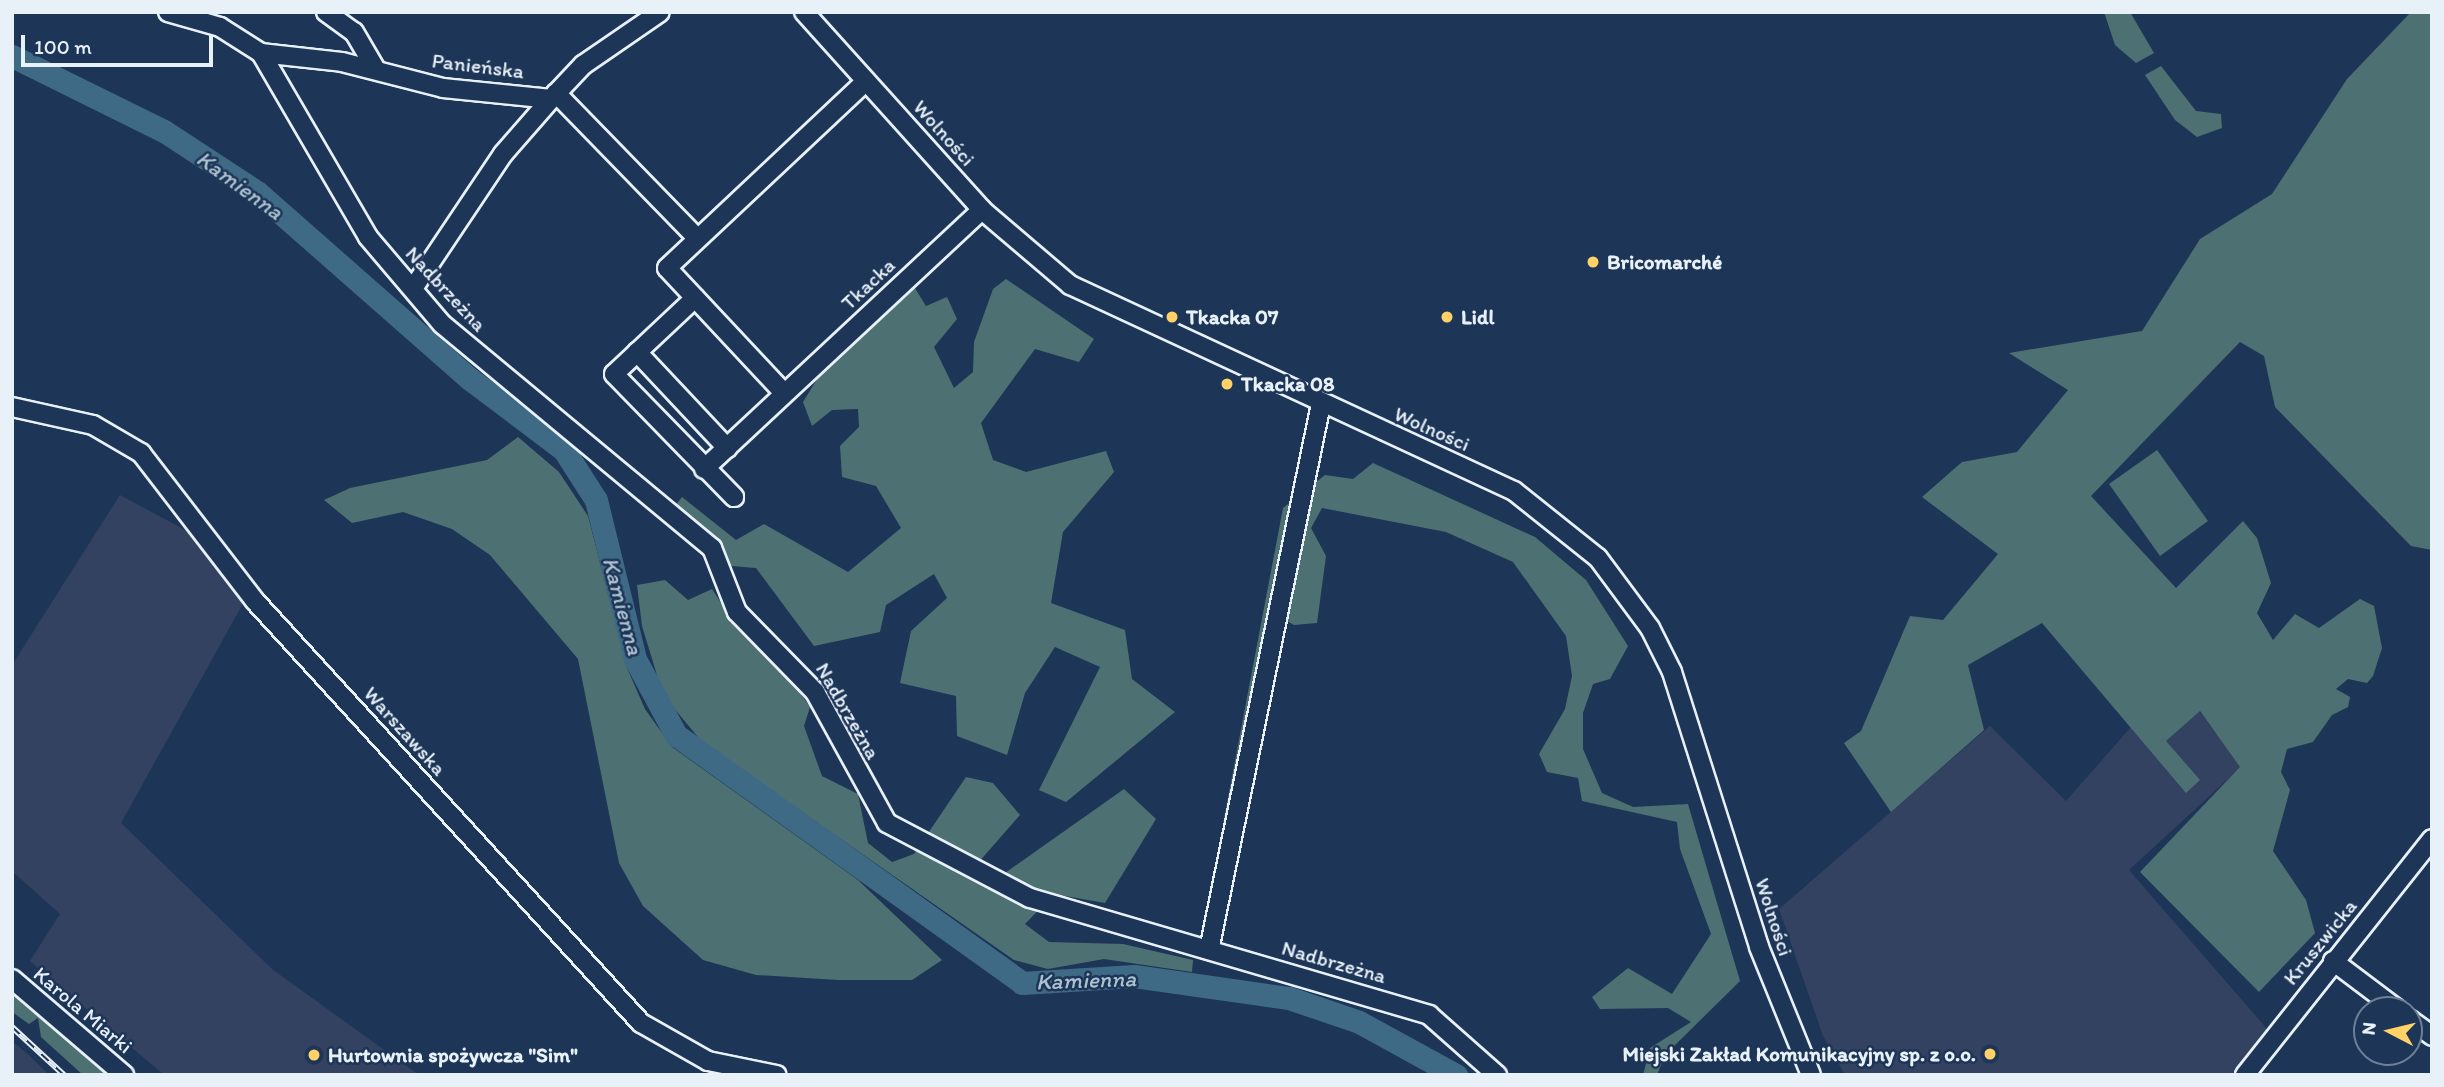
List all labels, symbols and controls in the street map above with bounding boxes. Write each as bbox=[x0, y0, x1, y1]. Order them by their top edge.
scale bar bbox=[24, 21, 217, 65]
text: 100 m bbox=[34, 34, 92, 59]
street label: Panieńska bbox=[430, 48, 526, 84]
street label: Wolności bbox=[908, 95, 980, 171]
water label: Kamienna bbox=[191, 144, 289, 226]
street label: Nadbrzeżna bbox=[400, 241, 492, 337]
place label: Bricomarché bbox=[1607, 249, 1722, 275]
street label: Tkacka bbox=[836, 253, 900, 315]
marker: Bricomarché bbox=[1585, 254, 1601, 270]
place label: Tkacka 07 bbox=[1186, 304, 1278, 330]
place label: Lidl bbox=[1461, 304, 1495, 330]
marker: Tkacka 07 bbox=[1164, 309, 1180, 325]
marker: Lidl bbox=[1439, 309, 1455, 325]
place label: Tkacka 08 bbox=[1241, 371, 1334, 397]
marker: Tkacka 08 bbox=[1219, 376, 1235, 392]
street label: Wolności bbox=[1390, 401, 1474, 457]
water label: Kamienna bbox=[597, 554, 649, 658]
street label: Nadbrzeżna bbox=[810, 658, 886, 764]
street label: Warszawska bbox=[358, 681, 452, 781]
street label: Wolności bbox=[1750, 875, 1798, 959]
street label: Kruszwicka bbox=[2278, 894, 2362, 990]
street label: Nadbrzeżna bbox=[1279, 935, 1389, 989]
street label: Karola Miarki bbox=[28, 961, 138, 1059]
water label: Kamienna bbox=[1035, 964, 1137, 996]
north arrow bbox=[2353, 996, 2423, 1066]
text: N bbox=[2356, 1021, 2381, 1036]
place label: Miejski Zakład Komunikacyjny sp. z o.o. bbox=[1624, 1041, 1976, 1067]
place label: Hurtownia spożywcza "Sim" bbox=[328, 1042, 577, 1068]
marker: Miejski Zakład Komunikacyjny sp. z o.o. bbox=[1982, 1046, 1998, 1062]
marker: Hurtownia spożywcza "Sim" bbox=[306, 1047, 322, 1063]

